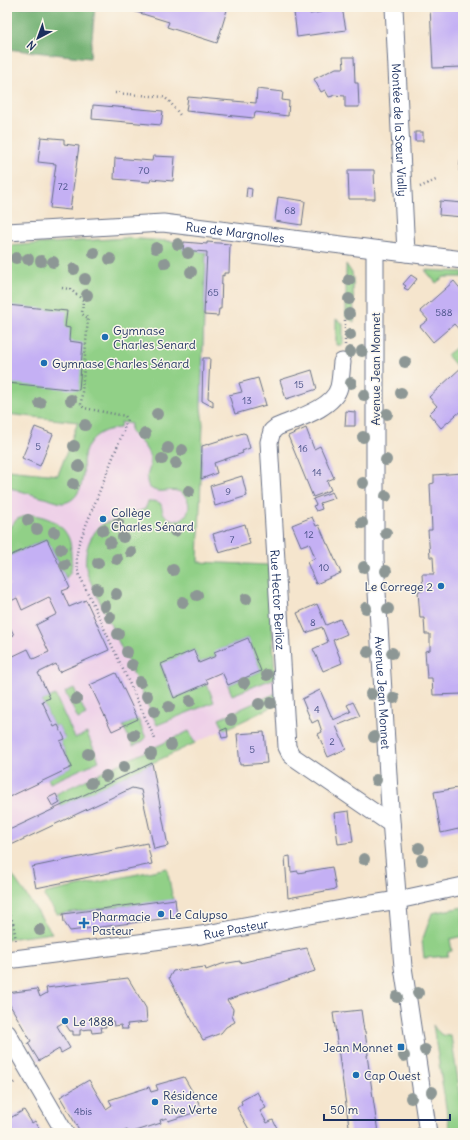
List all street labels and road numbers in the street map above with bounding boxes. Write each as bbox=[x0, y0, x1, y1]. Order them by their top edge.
street label: Montée de la Sœur Vially bbox=[389, 63, 411, 197]
street label: Rue de Margnolles bbox=[185, 218, 285, 245]
street label: Avenue Jean Monnet bbox=[368, 312, 383, 426]
street label: Rue Hector Berlioz bbox=[268, 549, 289, 651]
street label: Avenue Jean Monnet bbox=[372, 636, 394, 750]
street label: Rue Pasteur bbox=[202, 915, 269, 942]

